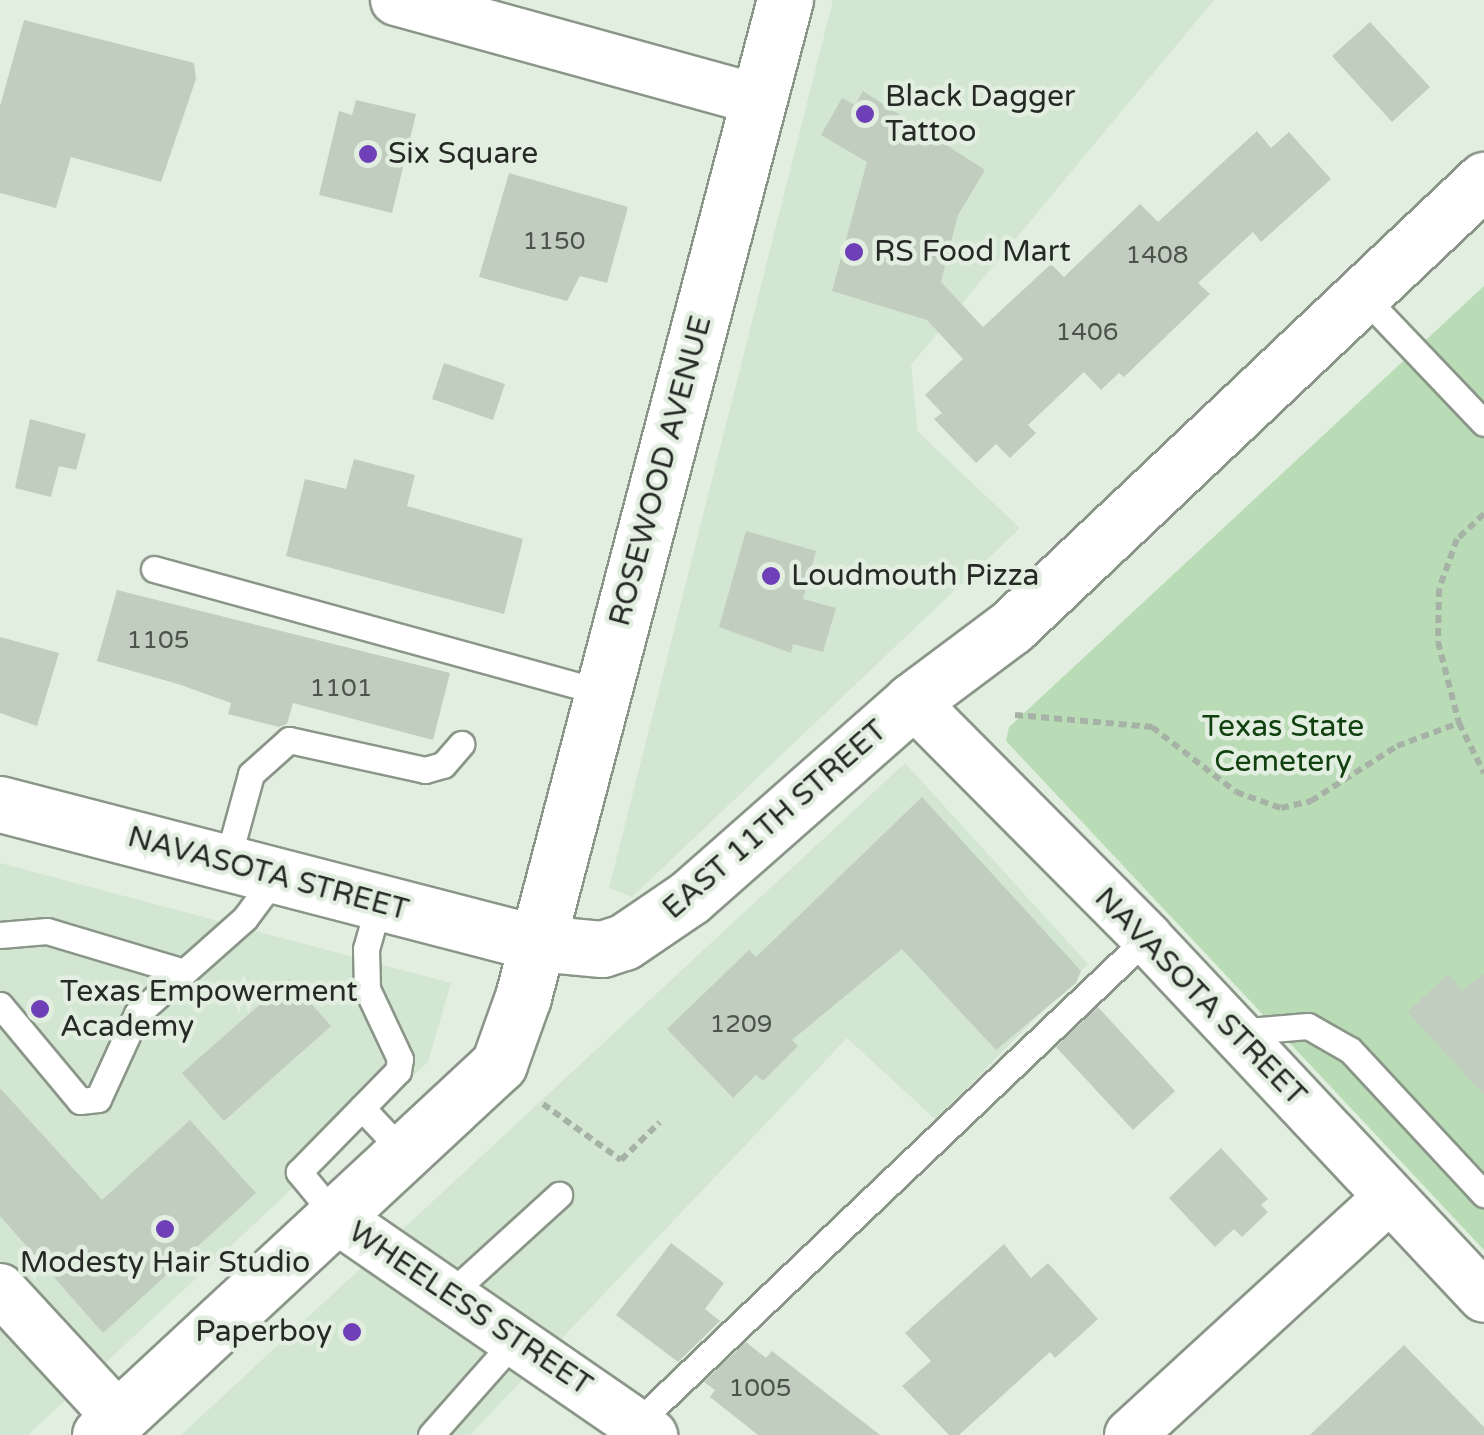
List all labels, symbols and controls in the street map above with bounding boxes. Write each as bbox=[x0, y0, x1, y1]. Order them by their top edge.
place label: Black Dagger Tattoo bbox=[885, 79, 1075, 150]
marker: Black Dagger Tattoo bbox=[854, 103, 876, 125]
place label: Six Square bbox=[388, 136, 538, 172]
marker: Six Square bbox=[357, 143, 379, 165]
house number: 1150 bbox=[523, 226, 585, 256]
place label: RS Food Mart bbox=[874, 234, 1071, 270]
house number: 1408 bbox=[1126, 240, 1188, 270]
marker: RS Food Mart bbox=[843, 241, 865, 263]
street label: ROSEWOOD AVENUE bbox=[602, 312, 720, 630]
house number: 1406 bbox=[1056, 317, 1118, 347]
place label: Loudmouth Pizza bbox=[791, 558, 1039, 594]
marker: Loudmouth Pizza bbox=[760, 565, 782, 587]
house number: 1105 bbox=[127, 625, 189, 655]
house number: 1101 bbox=[310, 673, 372, 703]
park label: Texas State Cemetery bbox=[1202, 709, 1364, 780]
street label: EAST 11TH STREET bbox=[656, 713, 894, 927]
street label: NAVASOTA STREET bbox=[124, 819, 412, 929]
street label: NAVASOTA STREET bbox=[1087, 880, 1313, 1114]
place label: Texas Empowerment Academy bbox=[60, 974, 358, 1044]
marker: Texas Empowerment Academy bbox=[29, 998, 51, 1020]
house number: 1209 bbox=[710, 1009, 772, 1039]
street label: WHEELESS STREET bbox=[341, 1214, 599, 1404]
marker: Modesty Hair Studio bbox=[154, 1218, 176, 1240]
place label: Modesty Hair Studio bbox=[20, 1245, 310, 1281]
place label: Paperboy bbox=[195, 1314, 332, 1350]
marker: Paperboy bbox=[341, 1321, 363, 1343]
house number: 1005 bbox=[729, 1373, 791, 1403]

